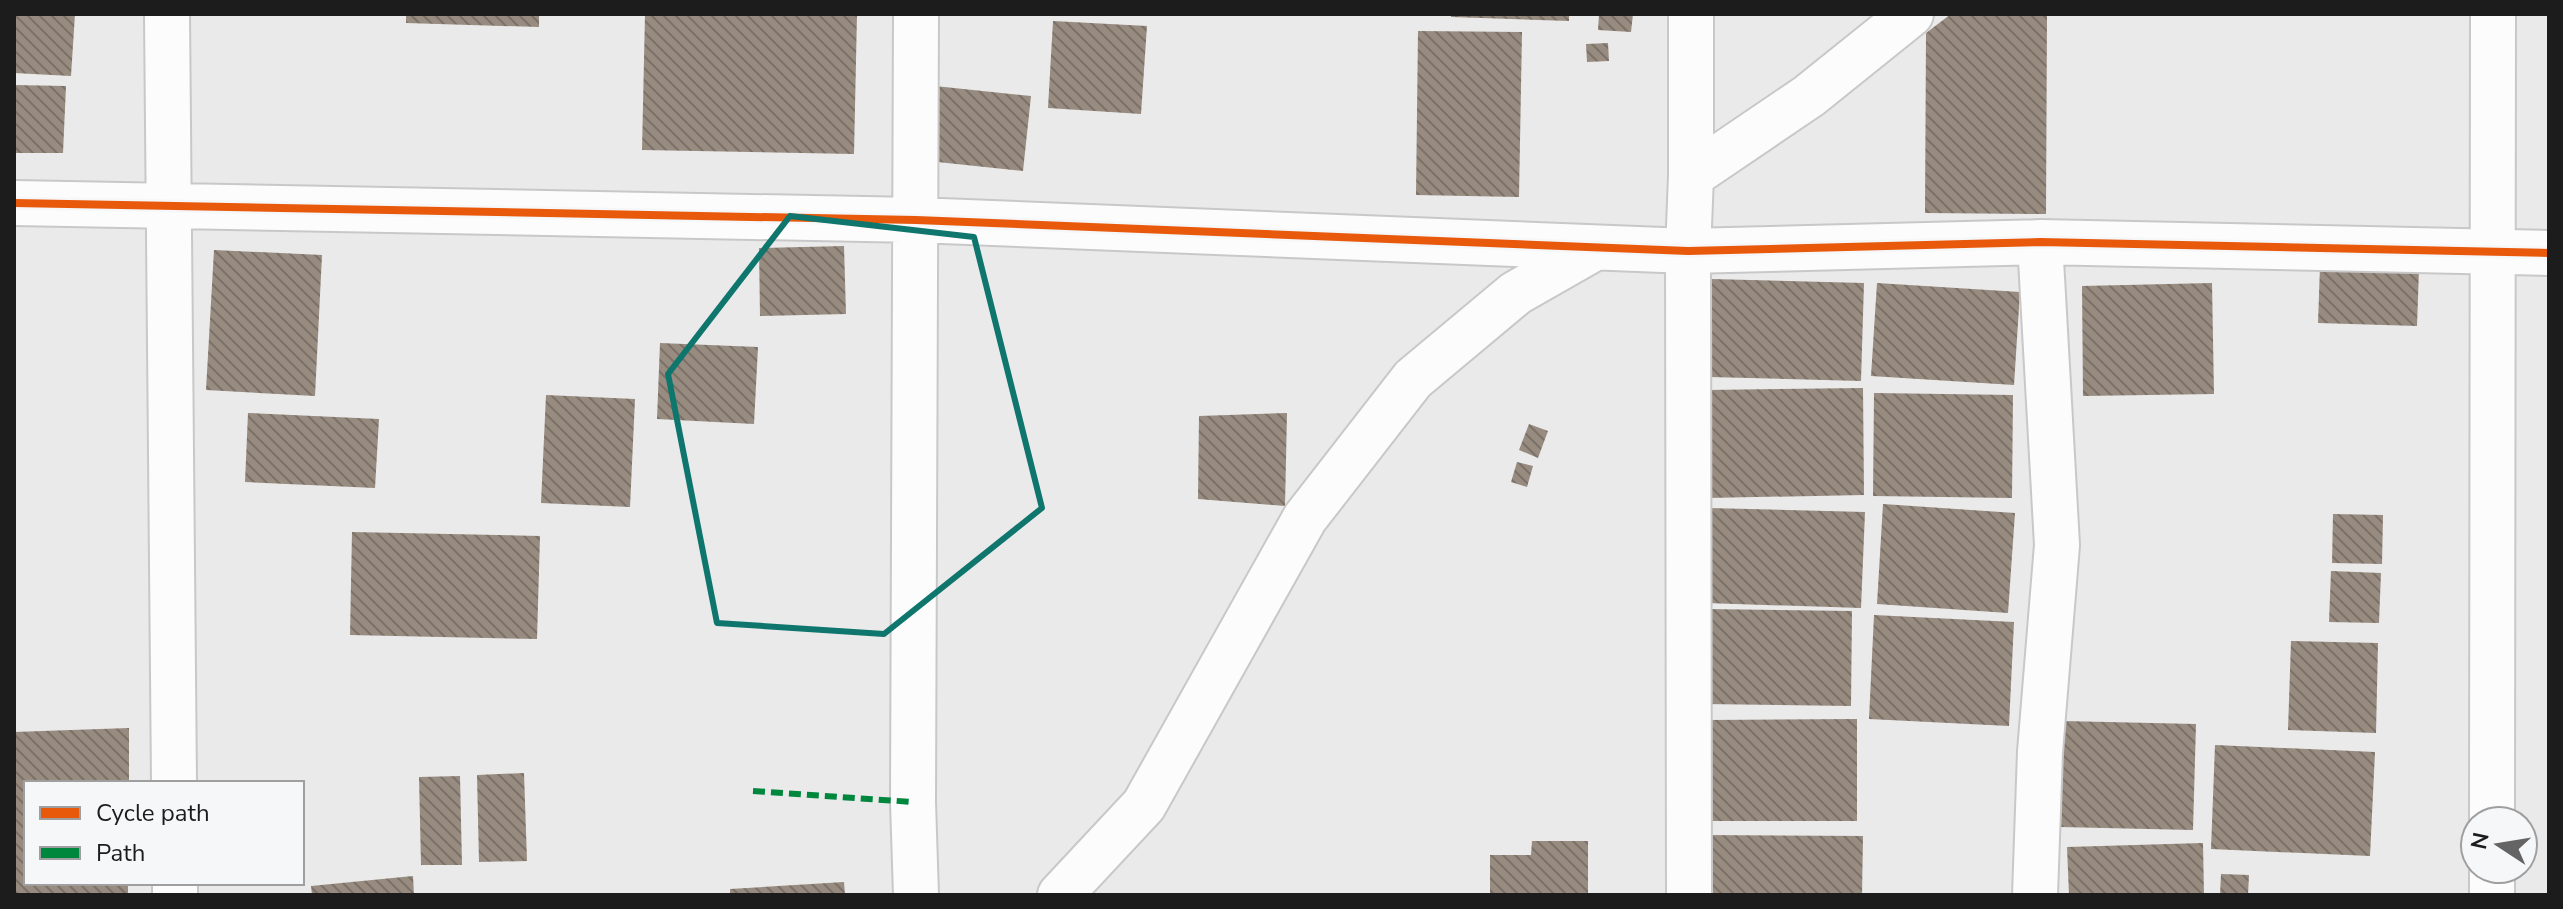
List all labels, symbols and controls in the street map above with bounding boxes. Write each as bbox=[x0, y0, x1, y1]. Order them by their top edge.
legend bbox=[24, 781, 304, 885]
text: Cycle path bbox=[96, 797, 210, 829]
north arrow bbox=[2459, 805, 2539, 885]
text: N bbox=[2464, 830, 2497, 852]
text: Path bbox=[96, 837, 145, 869]

